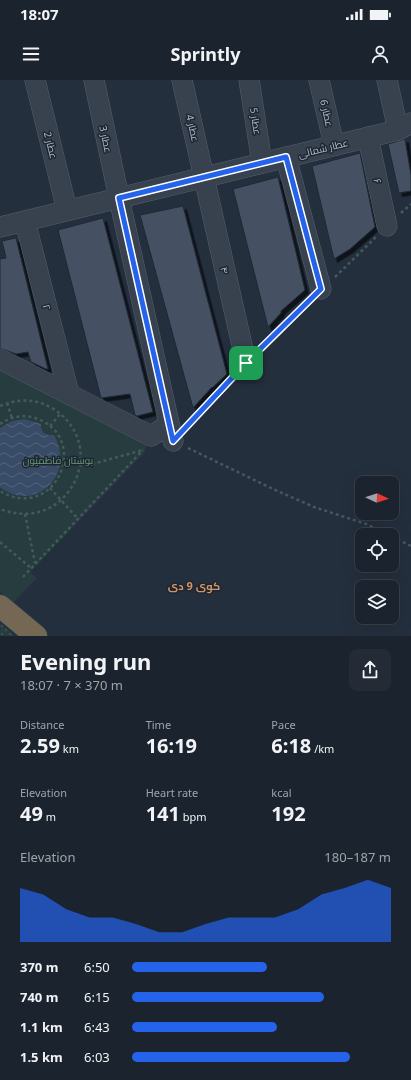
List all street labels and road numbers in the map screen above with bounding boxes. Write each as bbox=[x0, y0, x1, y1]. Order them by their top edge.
street label: عطار 6 bbox=[317, 98, 337, 128]
street label: عطار 5 bbox=[247, 106, 265, 136]
street label: عطار 4 bbox=[183, 113, 203, 143]
street label: عطار 3 bbox=[96, 124, 116, 154]
street label: عطار 2 bbox=[41, 130, 61, 160]
street label: عطار شمالی bbox=[296, 135, 350, 161]
street label: ۶ bbox=[371, 177, 385, 185]
street label: ۴ bbox=[217, 265, 233, 275]
street label: ۲ bbox=[40, 303, 54, 311]

